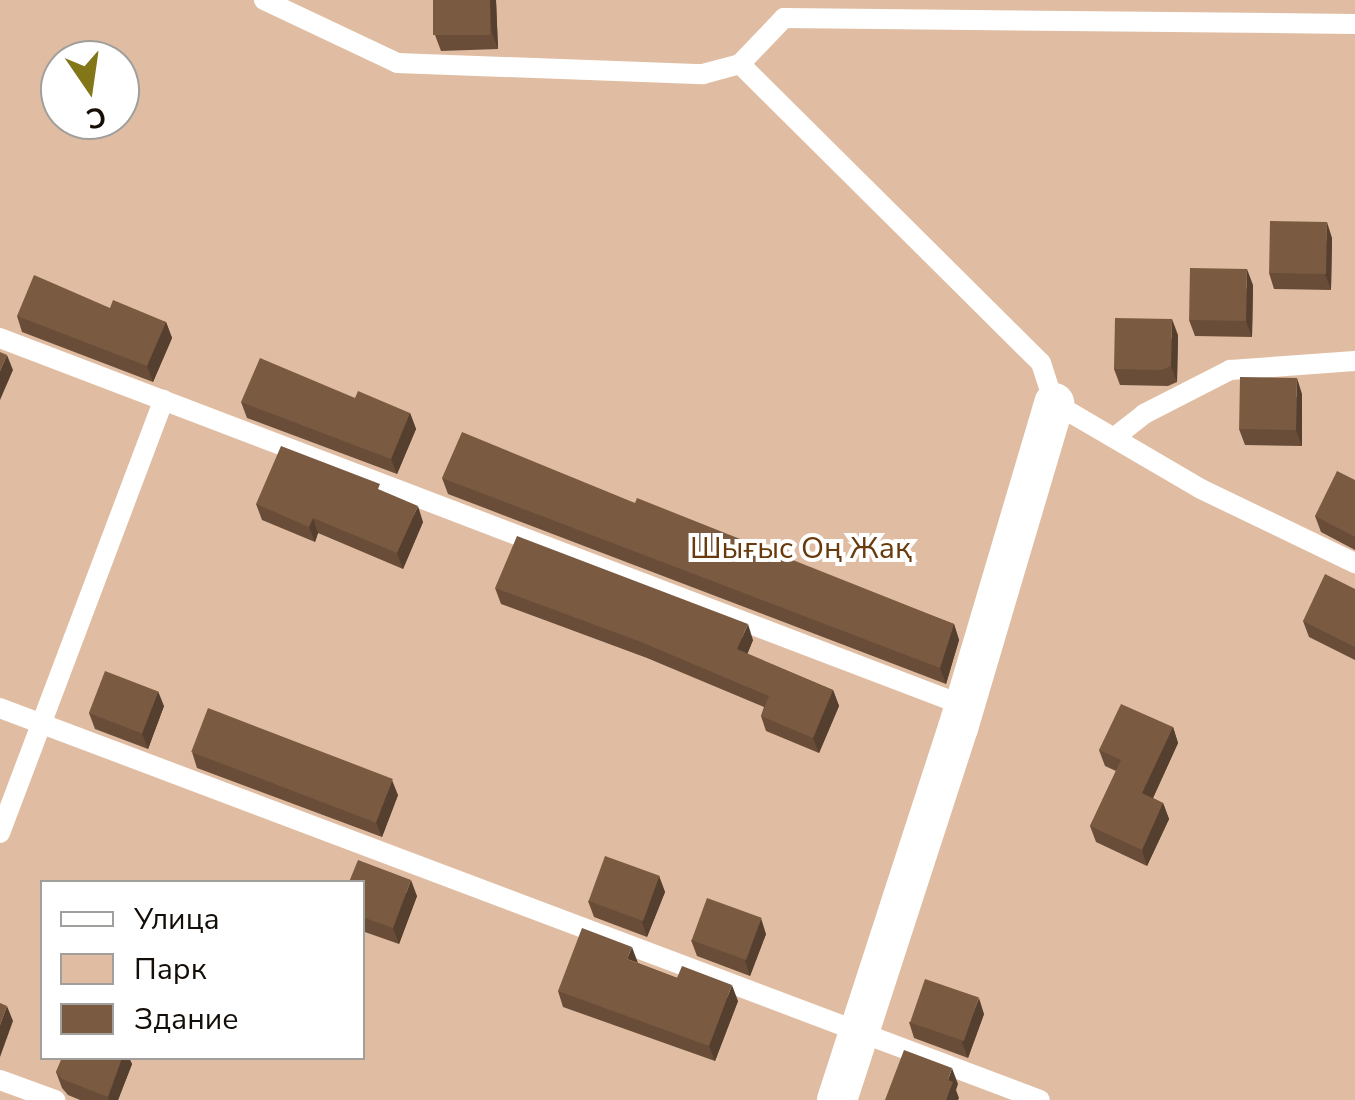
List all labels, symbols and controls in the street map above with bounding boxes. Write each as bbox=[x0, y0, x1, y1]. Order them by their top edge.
north arrow bbox=[40, 40, 140, 140]
text: С bbox=[83, 97, 110, 138]
park label: Шығыс Оң Жақ bbox=[690, 531, 912, 567]
legend bbox=[40, 880, 365, 1060]
text: Улица bbox=[134, 899, 220, 940]
text: Парк bbox=[134, 949, 206, 990]
text: Здание bbox=[134, 999, 239, 1040]

